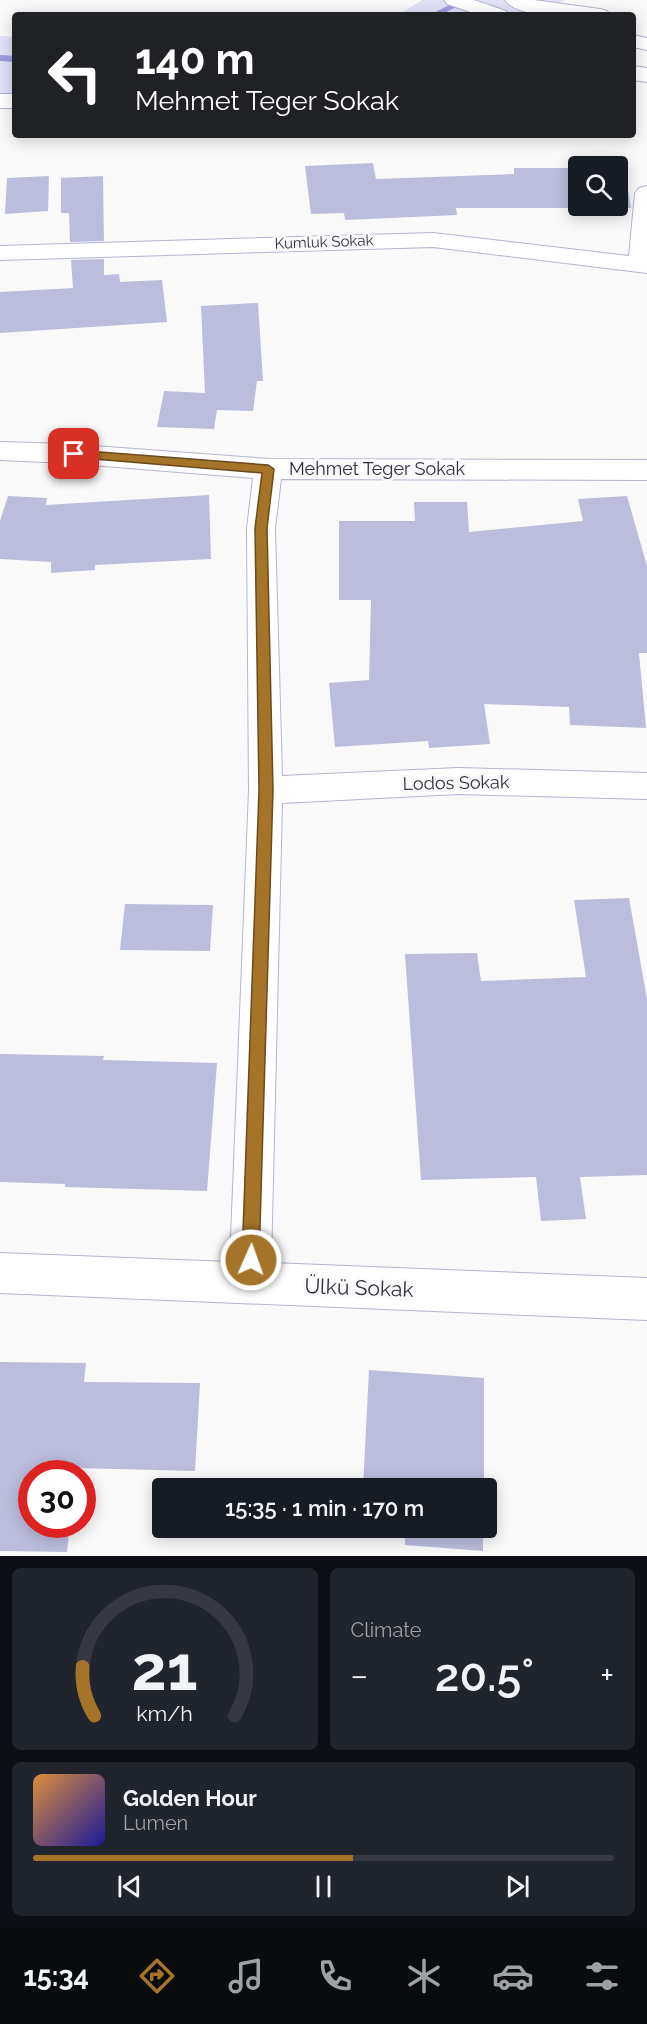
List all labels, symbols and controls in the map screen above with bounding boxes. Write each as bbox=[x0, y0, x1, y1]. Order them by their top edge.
text: 140 m bbox=[135, 35, 255, 84]
icon: left bbox=[36, 36, 114, 114]
text: Mehmet Teger Sokak bbox=[135, 85, 399, 116]
map controls bbox=[568, 156, 628, 216]
button: search bbox=[568, 156, 628, 216]
street label: Kumluk Sokak bbox=[274, 231, 374, 253]
pin bbox=[48, 428, 99, 479]
icon: arrive bbox=[57, 437, 90, 470]
street label: Mehmet Teger Sokak bbox=[289, 458, 465, 479]
street label: Lodos Sokak bbox=[402, 771, 510, 794]
position arrow bbox=[219, 1228, 283, 1292]
street label: Ülkü Sokak bbox=[304, 1273, 414, 1302]
speed limit sign: 30 bbox=[18, 1460, 96, 1538]
text: 15:35 · 1 min · 170 m bbox=[225, 1495, 424, 1521]
text: Climate bbox=[351, 1618, 422, 1642]
text: 21 bbox=[132, 1631, 198, 1705]
text: 20.5° bbox=[435, 1649, 534, 1702]
text: − bbox=[351, 1656, 368, 1695]
text: + bbox=[600, 1656, 614, 1695]
text: km/h bbox=[136, 1701, 193, 1726]
text: Golden Hour bbox=[123, 1785, 257, 1811]
text: Lumen bbox=[123, 1811, 188, 1835]
icon: previous bbox=[113, 1870, 146, 1903]
icon: pause bbox=[307, 1870, 340, 1903]
icon: next bbox=[501, 1870, 534, 1903]
icon: directions bbox=[136, 1955, 178, 1997]
icon: music bbox=[225, 1955, 267, 1997]
icon: phone bbox=[314, 1955, 356, 1997]
icon: climate bbox=[403, 1955, 445, 1997]
icon: car bbox=[492, 1955, 534, 1997]
icon: filters bbox=[581, 1955, 623, 1997]
text: 15:34 bbox=[24, 1961, 89, 1992]

